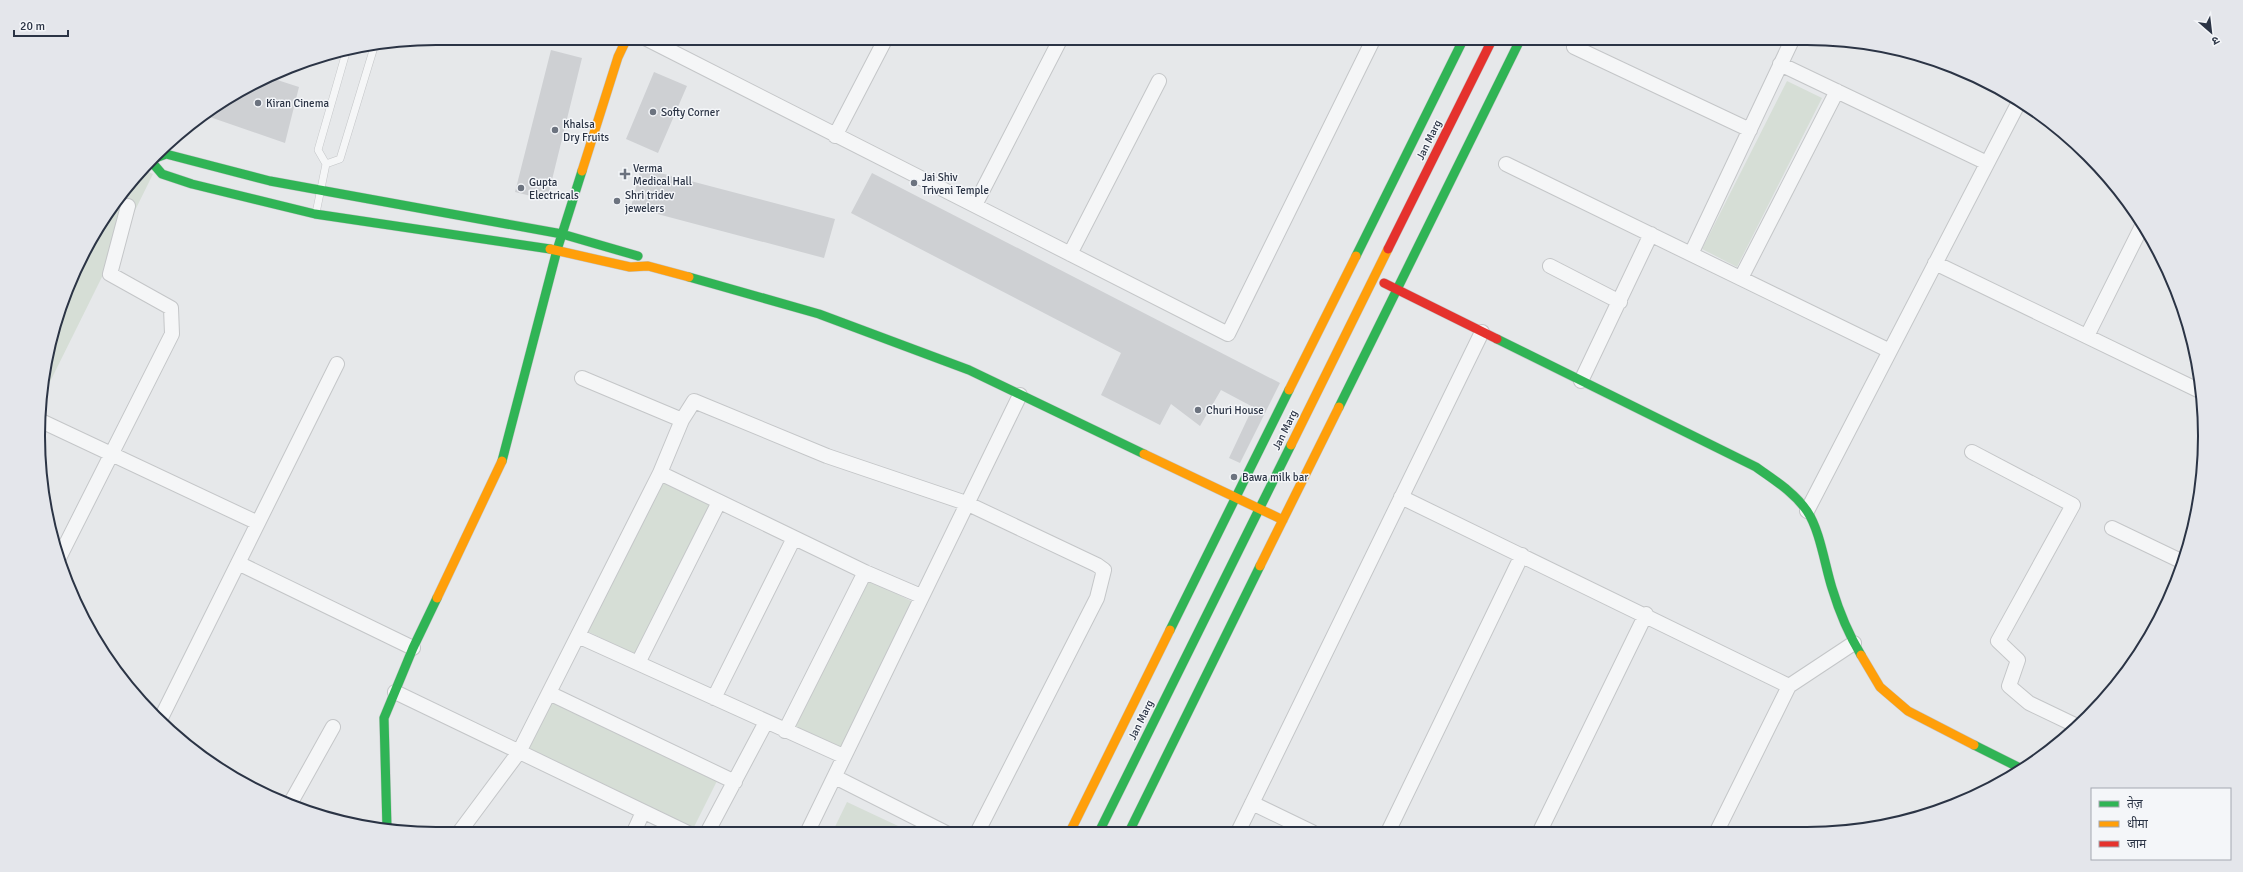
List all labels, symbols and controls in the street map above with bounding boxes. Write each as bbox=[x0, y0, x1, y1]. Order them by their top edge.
scale bar bbox=[14, 12, 68, 38]
north arrow bbox=[2191, 12, 2231, 52]
text: 20 m bbox=[20, 19, 45, 34]
text: उ bbox=[2209, 33, 2221, 48]
place label: Kiran Cinema bbox=[266, 97, 329, 110]
marker: Kiran Cinema bbox=[253, 98, 263, 108]
place label: Softy Corner bbox=[661, 106, 719, 119]
marker: Softy Corner bbox=[648, 107, 658, 117]
place label: Khalsa Dry Fruits bbox=[563, 118, 609, 144]
street label: Jan Marg bbox=[1414, 118, 1444, 162]
marker: Khalsa Dry Fruits bbox=[550, 125, 560, 135]
place label: Verma Medical Hall bbox=[633, 162, 692, 188]
marker: Verma Medical Hall bbox=[620, 169, 630, 179]
place label: Jai Shiv Triveni Temple bbox=[922, 171, 989, 197]
place label: Gupta Electricals bbox=[529, 176, 579, 202]
marker: Jai Shiv Triveni Temple bbox=[909, 178, 919, 188]
marker: Gupta Electricals bbox=[516, 183, 526, 193]
place label: Shri tridev jewelers bbox=[625, 189, 674, 215]
marker: Shri tridev jewelers bbox=[612, 196, 622, 206]
place label: Churi House bbox=[1206, 404, 1264, 417]
marker: Churi House bbox=[1193, 405, 1203, 415]
street label: Jan Marg bbox=[1270, 408, 1300, 452]
place label: Bawa milk bar bbox=[1242, 471, 1308, 484]
marker: Bawa milk bar bbox=[1229, 472, 1239, 482]
street label: Jan Marg bbox=[1126, 698, 1156, 742]
legend bbox=[2091, 788, 2231, 860]
text: तेज़ bbox=[2127, 796, 2144, 812]
text: धीमा bbox=[2127, 816, 2149, 832]
text: जाम bbox=[2127, 837, 2147, 852]

